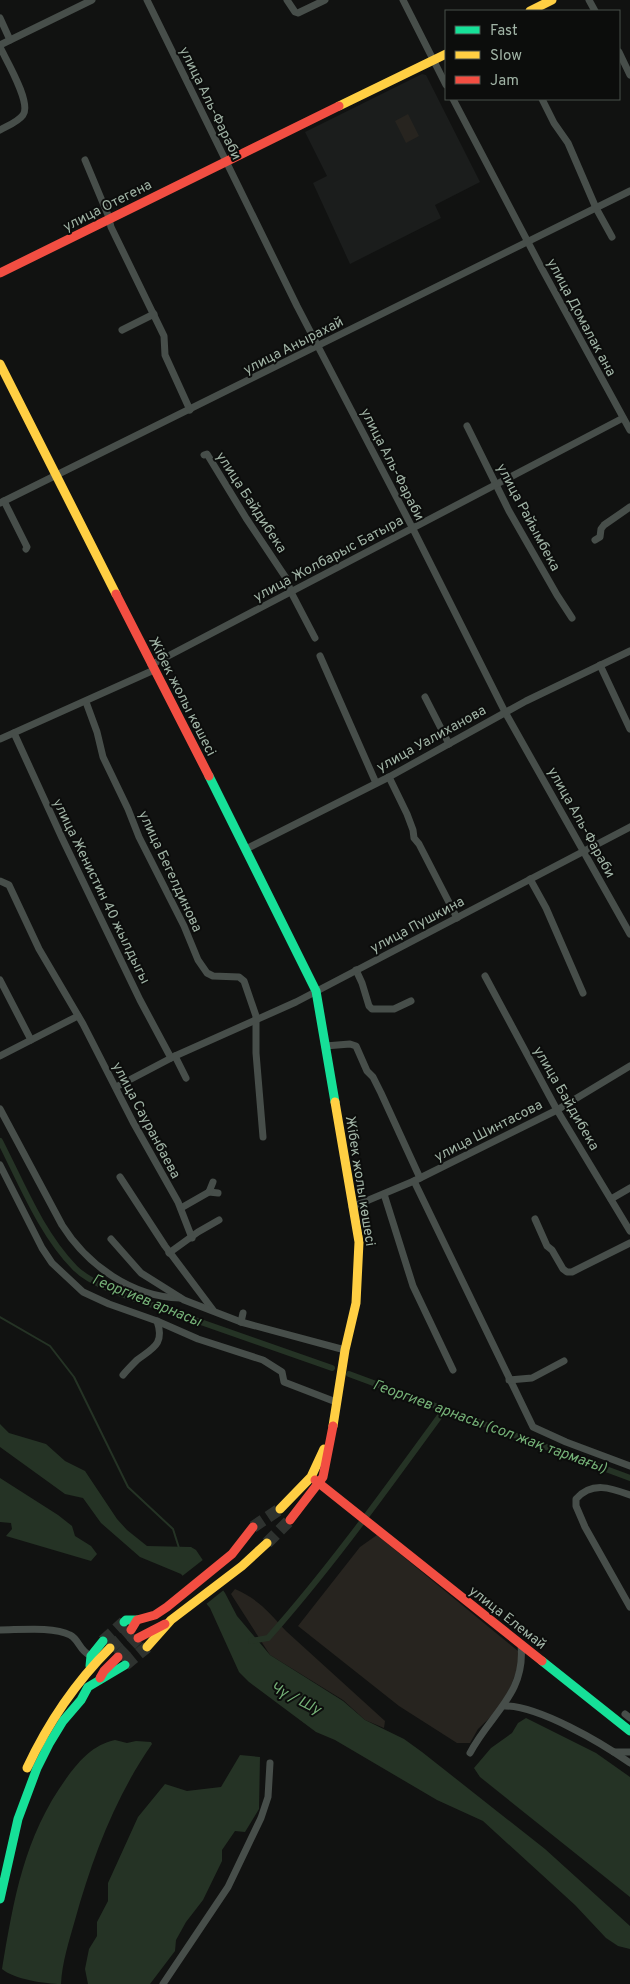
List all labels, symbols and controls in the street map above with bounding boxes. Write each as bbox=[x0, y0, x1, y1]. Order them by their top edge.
legend bbox=[445, 10, 620, 100]
text: Fast bbox=[490, 22, 518, 41]
street label: улица Аль-Фараби bbox=[175, 44, 244, 163]
text: Slow bbox=[490, 47, 522, 66]
text: Jam bbox=[490, 72, 519, 91]
street label: улица Отегена bbox=[60, 177, 155, 236]
street label: улица Домалак ана bbox=[542, 256, 619, 380]
street label: улица Анырахай bbox=[241, 314, 347, 379]
street label: улица Аль-Фараби bbox=[356, 406, 427, 524]
street label: улица Байдибека bbox=[212, 449, 290, 557]
street label: улица Райымбека bbox=[492, 461, 563, 574]
street label: улица Жолбарыс Батыра bbox=[251, 513, 407, 606]
street label: Жібек жолы көшесі bbox=[144, 634, 219, 759]
street label: улица Уалиханова bbox=[374, 702, 489, 776]
street label: улица Аль-Фараби bbox=[543, 764, 618, 881]
street label: улица Женистин 40 жылдыгы bbox=[48, 796, 153, 987]
street label: улица Бегелдинова bbox=[134, 808, 205, 935]
street label: улица Пушкина bbox=[368, 893, 468, 957]
street label: улица Байдибека bbox=[529, 1044, 602, 1154]
street label: улица Сауранбаева bbox=[108, 1059, 184, 1182]
street label: улица Шинтасова bbox=[432, 1097, 546, 1166]
street label: Жібек жолы көшесі bbox=[341, 1115, 378, 1248]
water label: Георгиев арнасы bbox=[89, 1271, 205, 1332]
water label: Георгиев арнасы (сол жақ тармағы) bbox=[370, 1376, 609, 1479]
street label: улица Елемай bbox=[465, 1583, 549, 1654]
water label: Чү / Шу bbox=[267, 1679, 325, 1721]

